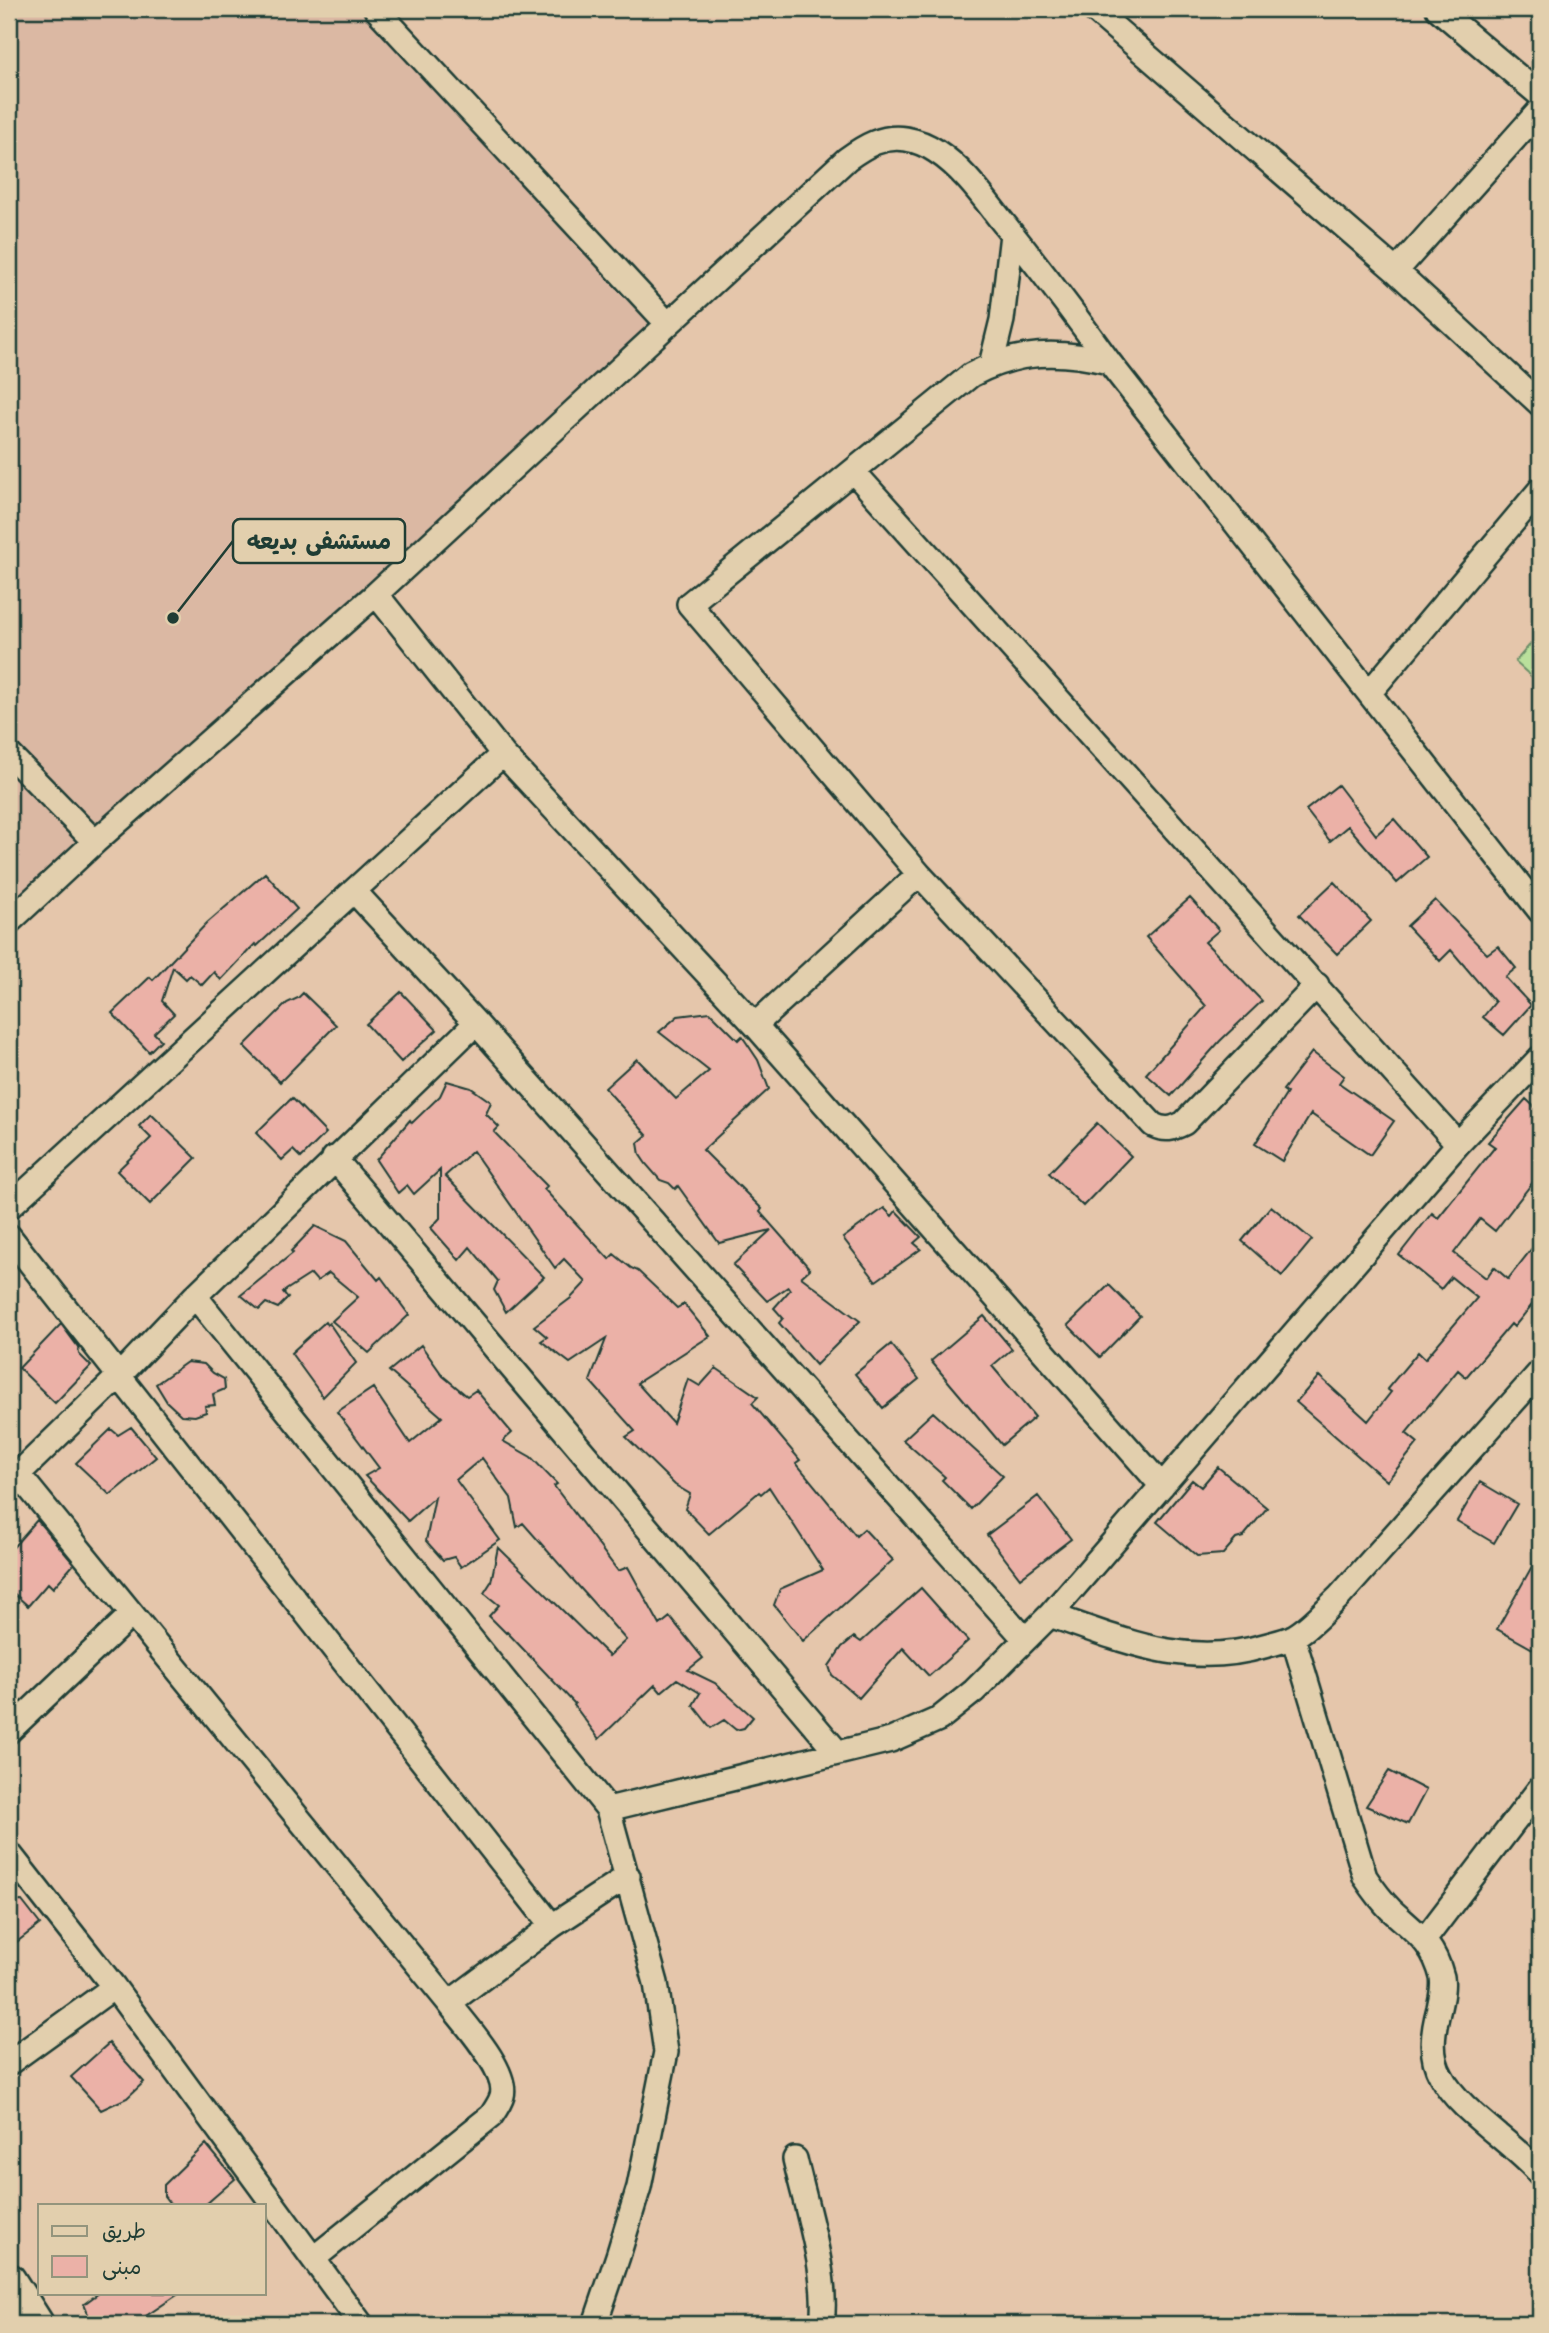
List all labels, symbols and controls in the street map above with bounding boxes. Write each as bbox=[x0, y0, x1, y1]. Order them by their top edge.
callout: مستشفى بديعه bbox=[233, 519, 405, 563]
text: مستشفى بديعه bbox=[247, 528, 391, 556]
legend bbox=[38, 2204, 266, 2294]
text: طريق bbox=[102, 2219, 146, 2243]
text: مبنى bbox=[102, 2255, 141, 2281]

